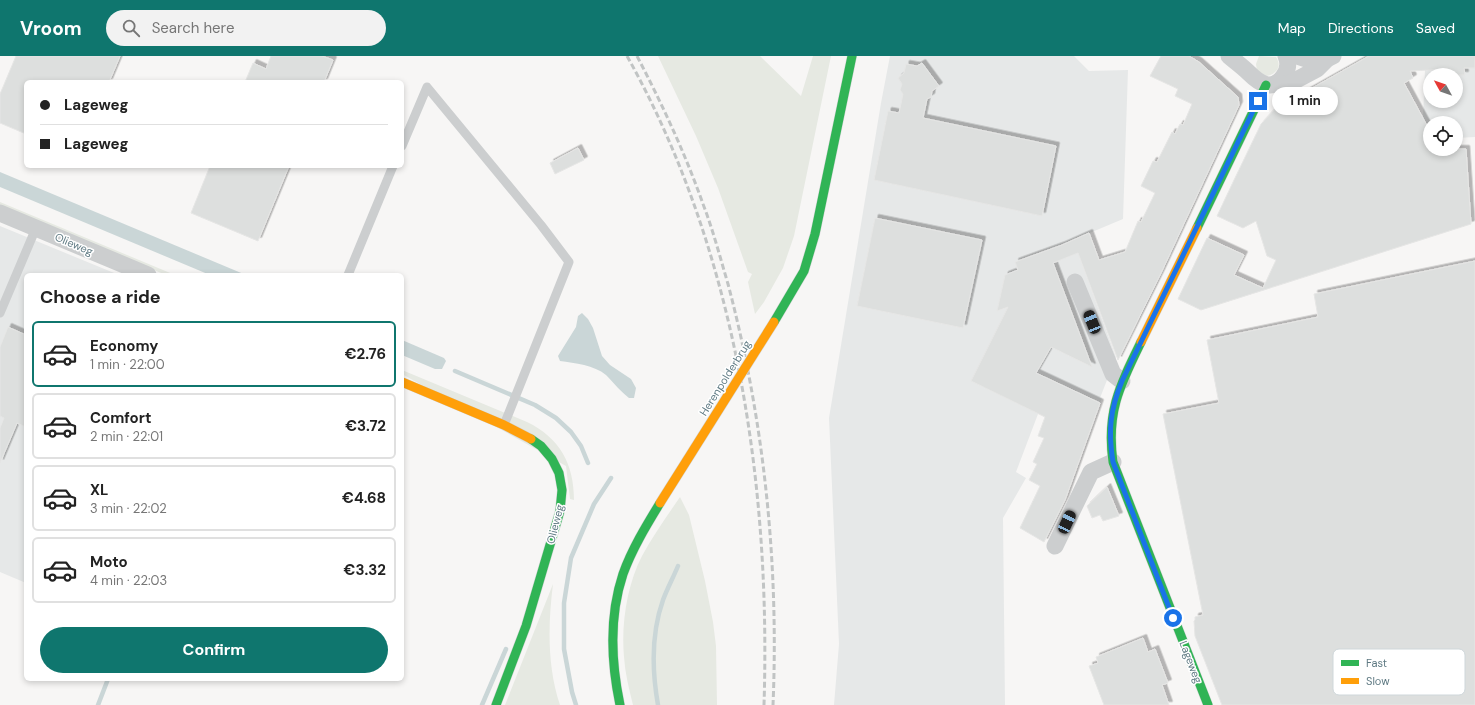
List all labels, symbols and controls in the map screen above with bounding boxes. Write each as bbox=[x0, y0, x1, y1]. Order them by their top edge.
search box bbox=[106, 10, 386, 46]
text: Vroom bbox=[20, 16, 82, 41]
icon: search bbox=[120, 17, 142, 39]
text: Search here bbox=[152, 18, 234, 38]
text: Map bbox=[1278, 19, 1306, 37]
text: Directions bbox=[1328, 19, 1394, 37]
text: Saved bbox=[1416, 19, 1455, 37]
north arrow bbox=[1423, 68, 1463, 108]
map controls bbox=[1423, 68, 1463, 156]
callout: 1 min bbox=[1272, 87, 1338, 115]
route end bbox=[1249, 92, 1267, 110]
text: 1 min bbox=[1289, 92, 1321, 109]
text: Lageweg bbox=[64, 95, 128, 115]
button: locate bbox=[1423, 116, 1463, 156]
text: Lageweg bbox=[64, 134, 128, 154]
street label: Olieweg bbox=[53, 230, 95, 258]
text: Choose a ride bbox=[40, 285, 161, 309]
car bbox=[1082, 309, 1102, 335]
icon: car bbox=[42, 336, 78, 372]
text: Economy bbox=[90, 336, 158, 356]
street label: Herenpolderbrug bbox=[696, 338, 754, 418]
text: €2.76 bbox=[345, 344, 386, 364]
text: 1 min · 22:00 bbox=[90, 356, 165, 373]
icon: car bbox=[42, 408, 78, 444]
text: Comfort bbox=[90, 408, 151, 428]
text: €3.72 bbox=[345, 416, 386, 436]
text: 2 min · 22:01 bbox=[90, 428, 163, 445]
icon: car bbox=[42, 480, 78, 516]
text: XL bbox=[90, 480, 108, 500]
text: €4.68 bbox=[342, 488, 386, 508]
text: 3 min · 22:02 bbox=[90, 500, 167, 517]
street label: Olieweg bbox=[543, 503, 567, 545]
car bbox=[1056, 509, 1078, 535]
icon: car bbox=[42, 552, 78, 588]
text: Moto bbox=[90, 552, 128, 572]
text: €3.32 bbox=[344, 560, 386, 580]
text: 4 min · 22:03 bbox=[90, 572, 167, 589]
route start bbox=[1164, 609, 1182, 627]
button: Confirm bbox=[40, 627, 388, 673]
street label: Lageweg bbox=[1177, 639, 1205, 685]
legend bbox=[1333, 649, 1465, 695]
text: Fast bbox=[1366, 656, 1387, 670]
text: Slow bbox=[1366, 674, 1390, 688]

